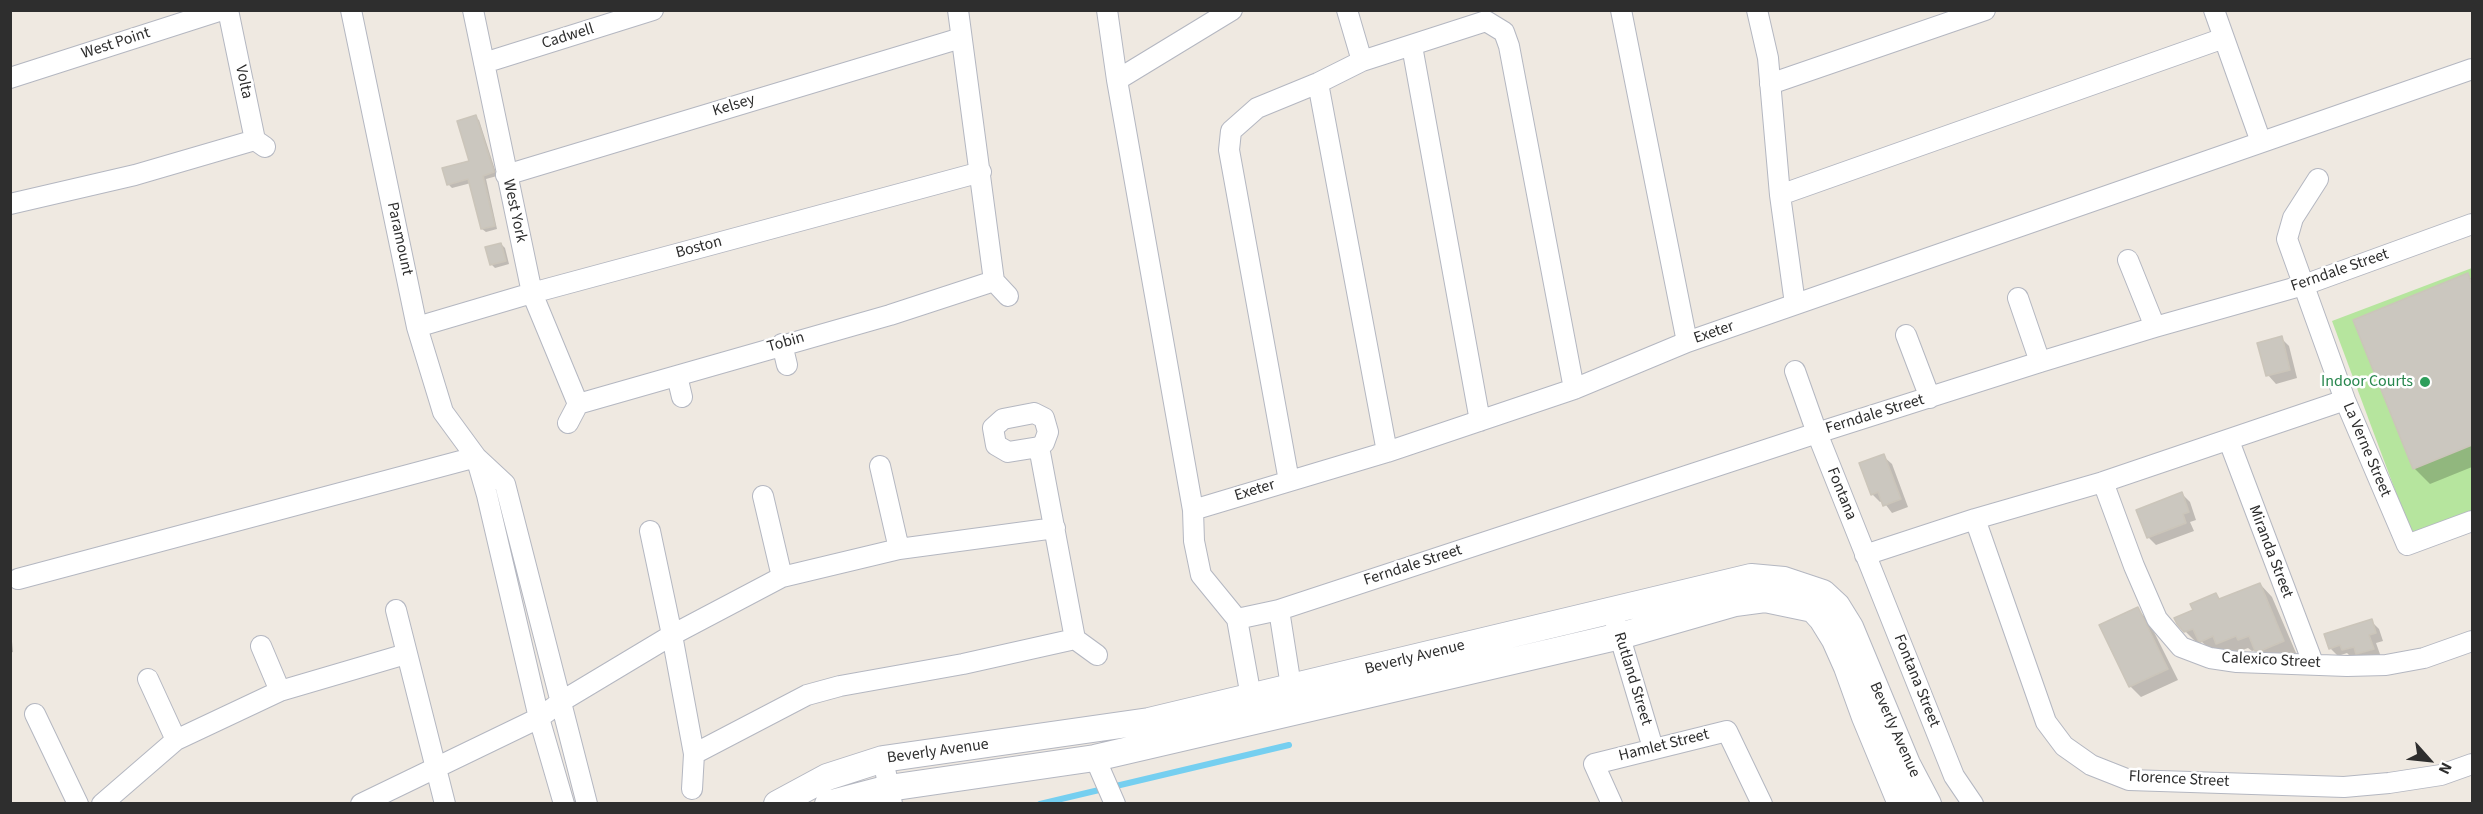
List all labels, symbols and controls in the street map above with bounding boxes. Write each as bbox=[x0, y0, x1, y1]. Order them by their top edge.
street label: Cadwell bbox=[540, 20, 596, 54]
street label: West Point bbox=[79, 24, 153, 64]
street label: Volta bbox=[230, 63, 256, 101]
street label: Kelsey bbox=[710, 90, 758, 122]
street label: West York bbox=[498, 177, 530, 245]
street label: Paramount bbox=[382, 201, 416, 277]
street label: Boston bbox=[674, 233, 724, 263]
street label: Ferndale Street bbox=[2289, 245, 2391, 297]
street label: Exeter bbox=[1691, 317, 1737, 349]
street label: Tobin bbox=[765, 329, 807, 357]
place label: Indoor Courts bbox=[2321, 372, 2413, 392]
marker: Indoor Courts bbox=[2418, 375, 2432, 389]
street label: Ferndale Street bbox=[1823, 391, 1927, 439]
street label: La Verne Street bbox=[2338, 400, 2394, 500]
street label: Fontana bbox=[1822, 465, 1860, 523]
street label: Exeter bbox=[1232, 476, 1278, 506]
street label: Miranda Street bbox=[2244, 503, 2296, 601]
street label: Ferndale Street bbox=[1361, 541, 1465, 591]
street label: Rutland Street bbox=[1609, 630, 1655, 728]
street label: Fontana Street bbox=[1889, 632, 1943, 730]
street label: Beverly Avenue bbox=[1363, 636, 1467, 680]
street label: Calexico Street bbox=[2221, 649, 2321, 673]
street label: Beverly Avenue bbox=[1864, 679, 1924, 781]
street label: Hamlet Street bbox=[1617, 726, 1711, 766]
north arrow bbox=[2399, 730, 2459, 790]
street label: Beverly Avenue bbox=[886, 735, 990, 769]
text: N bbox=[2433, 758, 2457, 778]
street label: Florence Street bbox=[2128, 768, 2230, 792]

